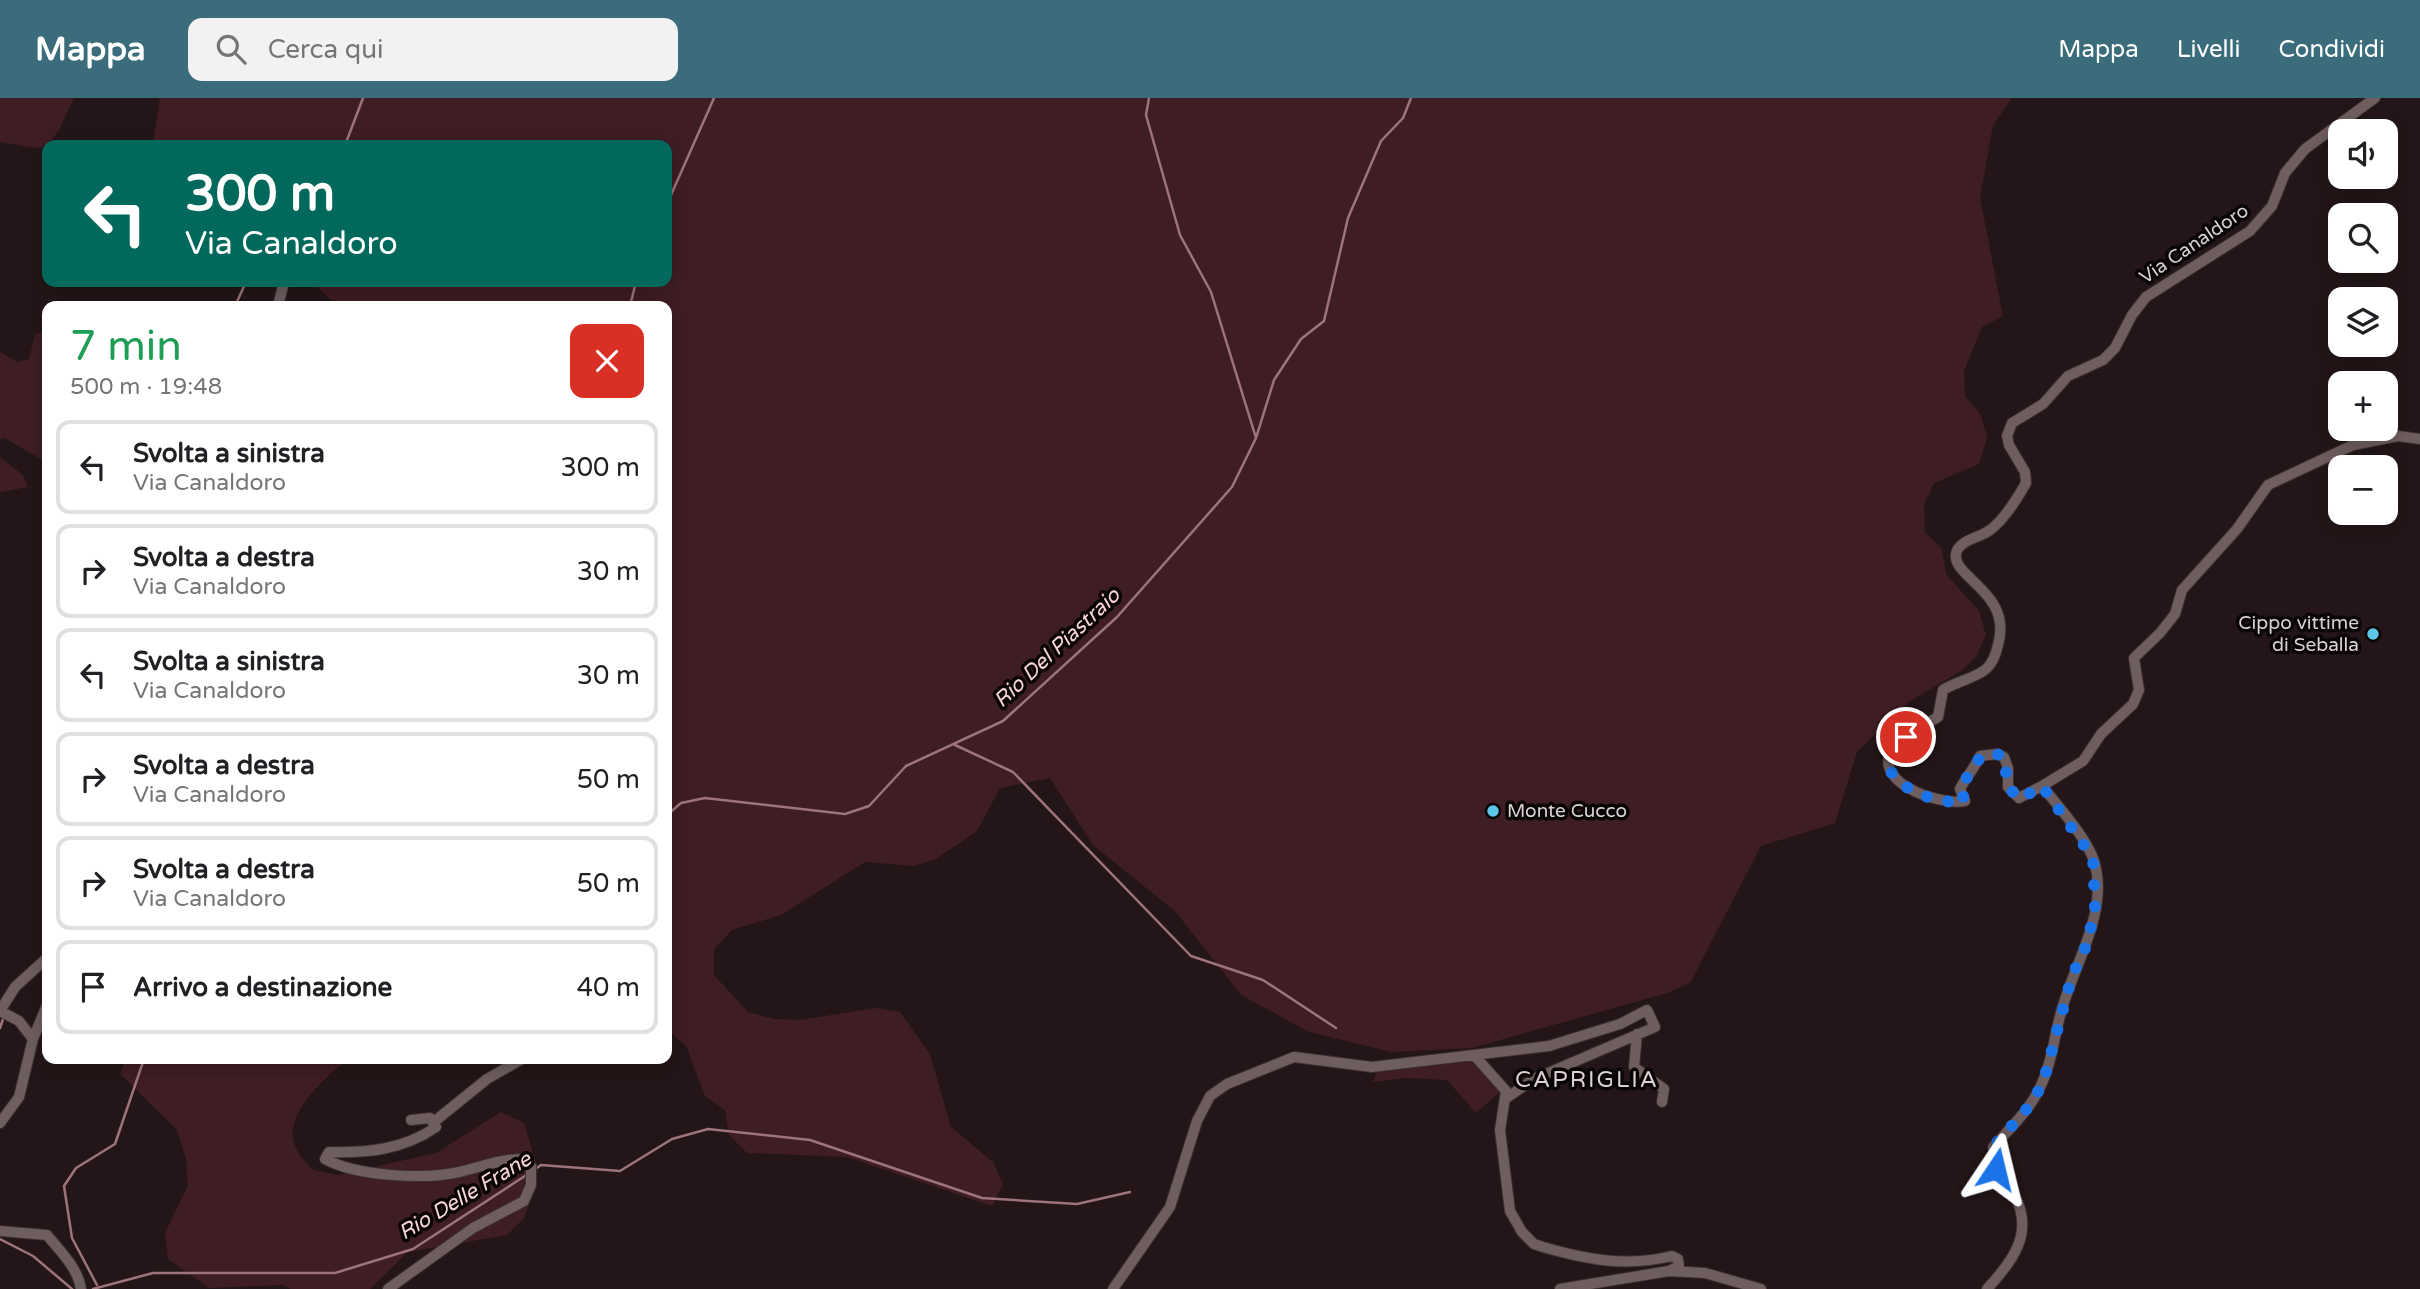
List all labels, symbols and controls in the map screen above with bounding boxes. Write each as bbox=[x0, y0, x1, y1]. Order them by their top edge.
search box bbox=[188, 18, 678, 81]
text: Mappa bbox=[35, 30, 146, 69]
icon: search bbox=[212, 30, 250, 68]
text: Cerca qui bbox=[268, 34, 384, 65]
text: Mappa bbox=[2058, 35, 2139, 64]
text: Livelli bbox=[2177, 35, 2241, 64]
text: Condividi bbox=[2279, 35, 2385, 64]
map controls bbox=[2328, 119, 2398, 525]
button: sound bbox=[2328, 119, 2398, 189]
text: 300 m bbox=[185, 165, 335, 224]
icon: left bbox=[70, 168, 161, 259]
street label: Via Canaldoro bbox=[2135, 200, 2253, 288]
button: search bbox=[2328, 203, 2398, 273]
text: Via Canaldoro bbox=[185, 225, 398, 263]
button: layers bbox=[2328, 287, 2398, 357]
text: 7 min bbox=[70, 321, 182, 372]
button: close bbox=[570, 324, 644, 398]
button: + bbox=[2328, 371, 2398, 441]
text: 500 m · 19:48 bbox=[70, 373, 222, 401]
text: Svolta a sinistra bbox=[133, 438, 325, 469]
icon: left bbox=[74, 448, 112, 486]
text: 300 m bbox=[560, 452, 640, 483]
button: − bbox=[2328, 455, 2398, 525]
text: Via Canaldoro bbox=[133, 469, 286, 497]
text: Svolta a destra bbox=[133, 542, 315, 573]
icon: right bbox=[74, 552, 112, 590]
text: 30 m bbox=[577, 556, 640, 587]
text: Via Canaldoro bbox=[133, 573, 286, 601]
water label: Rio Del Piastraio bbox=[989, 582, 1126, 713]
place label: Cippo vittime di Seballa bbox=[2238, 612, 2359, 656]
marker: Cippo vittime di Seballa bbox=[2365, 626, 2381, 642]
text: Svolta a sinistra bbox=[133, 646, 325, 677]
icon: left bbox=[74, 656, 112, 694]
text: 30 m bbox=[577, 660, 640, 691]
text: Via Canaldoro bbox=[133, 677, 286, 705]
pin bbox=[1876, 707, 1936, 767]
icon: arrive bbox=[1887, 718, 1925, 756]
text: Svolta a destra bbox=[133, 750, 315, 781]
icon: right bbox=[74, 760, 112, 798]
text: 50 m bbox=[577, 764, 640, 795]
text: Via Canaldoro bbox=[133, 781, 286, 809]
place label: Monte Cucco bbox=[1507, 800, 1627, 822]
marker: Monte Cucco bbox=[1485, 803, 1501, 819]
text: Svolta a destra bbox=[133, 854, 315, 885]
icon: right bbox=[74, 864, 112, 902]
text: 50 m bbox=[577, 868, 640, 899]
text: Via Canaldoro bbox=[133, 885, 286, 913]
icon: arrive bbox=[74, 968, 112, 1006]
text: Arrivo a destinazione bbox=[133, 972, 392, 1003]
text: 40 m bbox=[577, 972, 640, 1003]
district label: CAPRIGLIA bbox=[1515, 1066, 1659, 1094]
position arrow bbox=[1959, 1132, 2033, 1206]
water label: Rio Delle Frane bbox=[394, 1146, 537, 1245]

